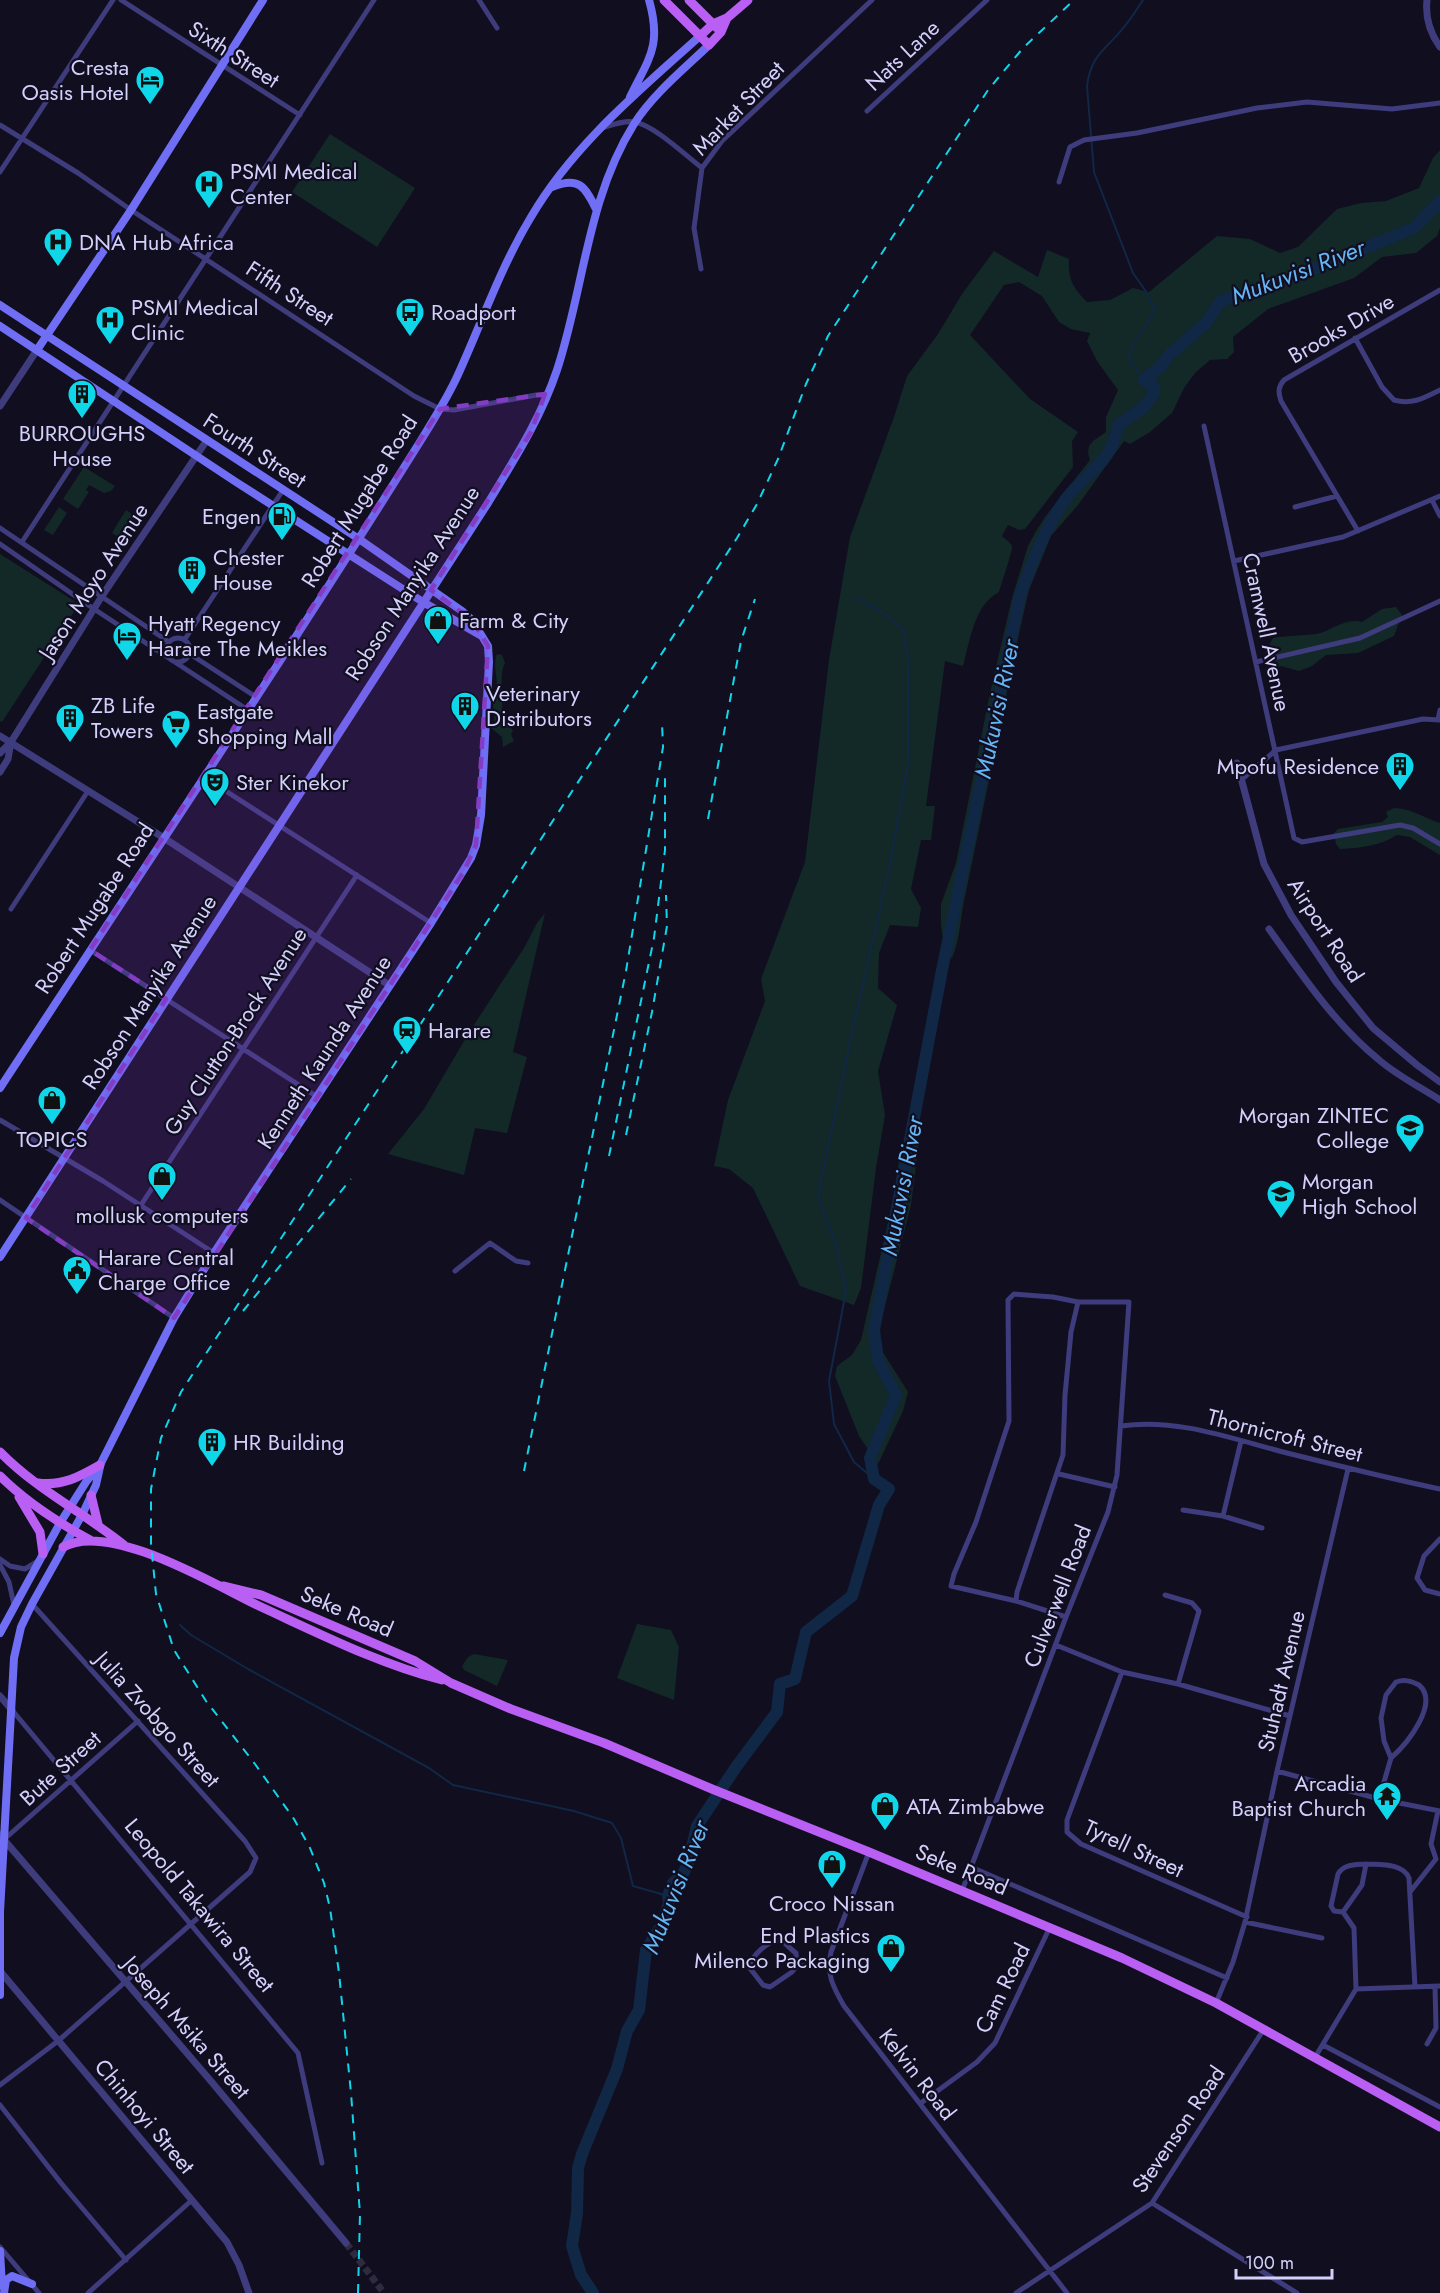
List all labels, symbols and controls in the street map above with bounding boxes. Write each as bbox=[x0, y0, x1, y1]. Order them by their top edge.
street label: Nats Lane bbox=[858, 12, 946, 98]
street label: Sixth Street bbox=[182, 13, 286, 96]
place label: Cresta Oasis Hotel bbox=[22, 51, 129, 108]
street label: Market Street bbox=[684, 53, 792, 163]
hotel icon: Cresta Oasis Hotel bbox=[134, 64, 166, 106]
place label: PSMI Medical Center bbox=[230, 155, 358, 212]
hospital icon: PSMI Medical Center bbox=[193, 168, 225, 210]
hospital icon: DNA Hub Africa bbox=[42, 226, 74, 268]
place label: DNA Hub Africa bbox=[79, 226, 234, 258]
water label: Mukuvisi River bbox=[1226, 229, 1372, 313]
street label: Fifth Street bbox=[240, 253, 341, 334]
street label: Brooks Drive bbox=[1282, 285, 1400, 371]
place label: PSMI Medical Clinic bbox=[131, 291, 259, 348]
bus stop icon: Roadport bbox=[394, 296, 426, 338]
place label: Roadport bbox=[431, 296, 517, 328]
hospital icon: PSMI Medical Clinic bbox=[94, 304, 126, 346]
building icon: BURROUGHS House bbox=[66, 378, 98, 420]
street label: Fourth Street bbox=[197, 405, 314, 496]
street label: Robert Mugabe Road bbox=[293, 409, 425, 593]
place label: BURROUGHS House bbox=[19, 417, 145, 474]
street label: Robson Manyika Avenue bbox=[337, 479, 487, 687]
street label: Jason Moyo Avenue bbox=[29, 496, 156, 668]
place label: Engen bbox=[202, 500, 261, 532]
fuel station icon: Engen bbox=[266, 500, 298, 542]
place label: Chester House bbox=[213, 541, 284, 598]
street label: Cramwell Avenue bbox=[1235, 550, 1299, 714]
building icon: Chester House bbox=[176, 554, 208, 596]
shop icon: Farm & City bbox=[422, 604, 454, 646]
place label: Farm & City bbox=[459, 604, 569, 636]
place label: Hyatt Regency Harare The Meikles bbox=[148, 607, 327, 664]
hotel icon: Hyatt Regency Harare The Meikles bbox=[111, 620, 143, 662]
water label: Mukuvisi River bbox=[965, 634, 1029, 782]
place label: Veterinary Distributors bbox=[486, 677, 592, 734]
place label: ZB Life Towers bbox=[91, 689, 155, 746]
building icon: Veterinary Distributors bbox=[449, 690, 481, 732]
place label: Eastgate Shopping Mall bbox=[197, 695, 333, 752]
building icon: ZB Life Towers bbox=[54, 702, 86, 744]
supermarket icon: Eastgate Shopping Mall bbox=[160, 708, 192, 750]
place label: Mpofu Residence bbox=[1217, 750, 1379, 782]
building icon: Mpofu Residence bbox=[1384, 750, 1416, 792]
theatre icon: Ster Kinekor bbox=[199, 766, 231, 808]
place label: Ster Kinekor bbox=[236, 766, 349, 798]
street label: Robert Mugabe Road bbox=[27, 816, 161, 1000]
street label: Airport Road bbox=[1280, 871, 1372, 989]
street label: Robson Manyika Avenue bbox=[74, 888, 224, 1096]
street label: Guy Clutton-Brock Avenue bbox=[156, 921, 314, 1141]
street label: Kenneth Kaunda Avenue bbox=[249, 949, 399, 1155]
station icon: Harare bbox=[391, 1014, 423, 1056]
place label: Harare bbox=[428, 1014, 491, 1046]
shop icon: TOPICS bbox=[36, 1084, 68, 1126]
place label: Morgan ZINTEC College bbox=[1239, 1099, 1389, 1156]
water label: Mukuvisi River bbox=[871, 1111, 933, 1259]
school or university icon: Morgan ZINTEC College bbox=[1394, 1112, 1426, 1154]
place label: TOPICS bbox=[16, 1123, 88, 1155]
shop icon: mollusk computers bbox=[146, 1160, 178, 1202]
place label: Morgan High School bbox=[1302, 1165, 1417, 1222]
school or university icon: Morgan High School bbox=[1265, 1178, 1297, 1220]
place label: mollusk computers bbox=[76, 1199, 249, 1231]
place label: Harare Central Charge Office bbox=[98, 1241, 234, 1298]
public building icon: Harare Central Charge Office bbox=[61, 1254, 93, 1296]
street label: Thornicroft Street bbox=[1204, 1400, 1367, 1470]
building icon: HR Building bbox=[196, 1426, 228, 1468]
place label: HR Building bbox=[233, 1426, 345, 1458]
street label: Culverwell Road bbox=[1015, 1520, 1099, 1672]
street label: Seke Road bbox=[296, 1577, 398, 1645]
street label: Stuhadt Avenue bbox=[1249, 1607, 1313, 1755]
street label: Julia Zvobgo Street bbox=[86, 1642, 228, 1795]
street label: Bute Street bbox=[12, 1722, 108, 1813]
place label: Arcadia Baptist Church bbox=[1231, 1767, 1366, 1824]
temple icon: Arcadia Baptist Church bbox=[1371, 1780, 1403, 1822]
shop icon: ATA Zimbabwe bbox=[869, 1790, 901, 1832]
place label: ATA Zimbabwe bbox=[906, 1790, 1044, 1822]
street label: Leopold Takawira Street bbox=[117, 1811, 283, 2000]
street label: Tyrell Street bbox=[1079, 1811, 1190, 1885]
water label: Mukuvisi River bbox=[633, 1813, 719, 1959]
street label: Seke Road bbox=[911, 1835, 1013, 1903]
shop icon: Croco Nissan bbox=[816, 1848, 848, 1890]
place label: Croco Nissan bbox=[769, 1887, 895, 1919]
place label: End Plastics Milenco Packaging bbox=[694, 1919, 870, 1976]
shop icon: End Plastics Milenco Packaging bbox=[875, 1932, 907, 1974]
street label: Cam Road bbox=[966, 1937, 1038, 2039]
street label: Joseph Msika Street bbox=[114, 1946, 259, 2106]
street label: Kelvin Road bbox=[872, 2021, 964, 2127]
street label: Chinhoyi Street bbox=[87, 2051, 203, 2181]
street label: Stevenson Road bbox=[1124, 2059, 1232, 2199]
scale bar bbox=[1236, 2242, 1332, 2280]
text: 100 m bbox=[1245, 2250, 1294, 2276]

